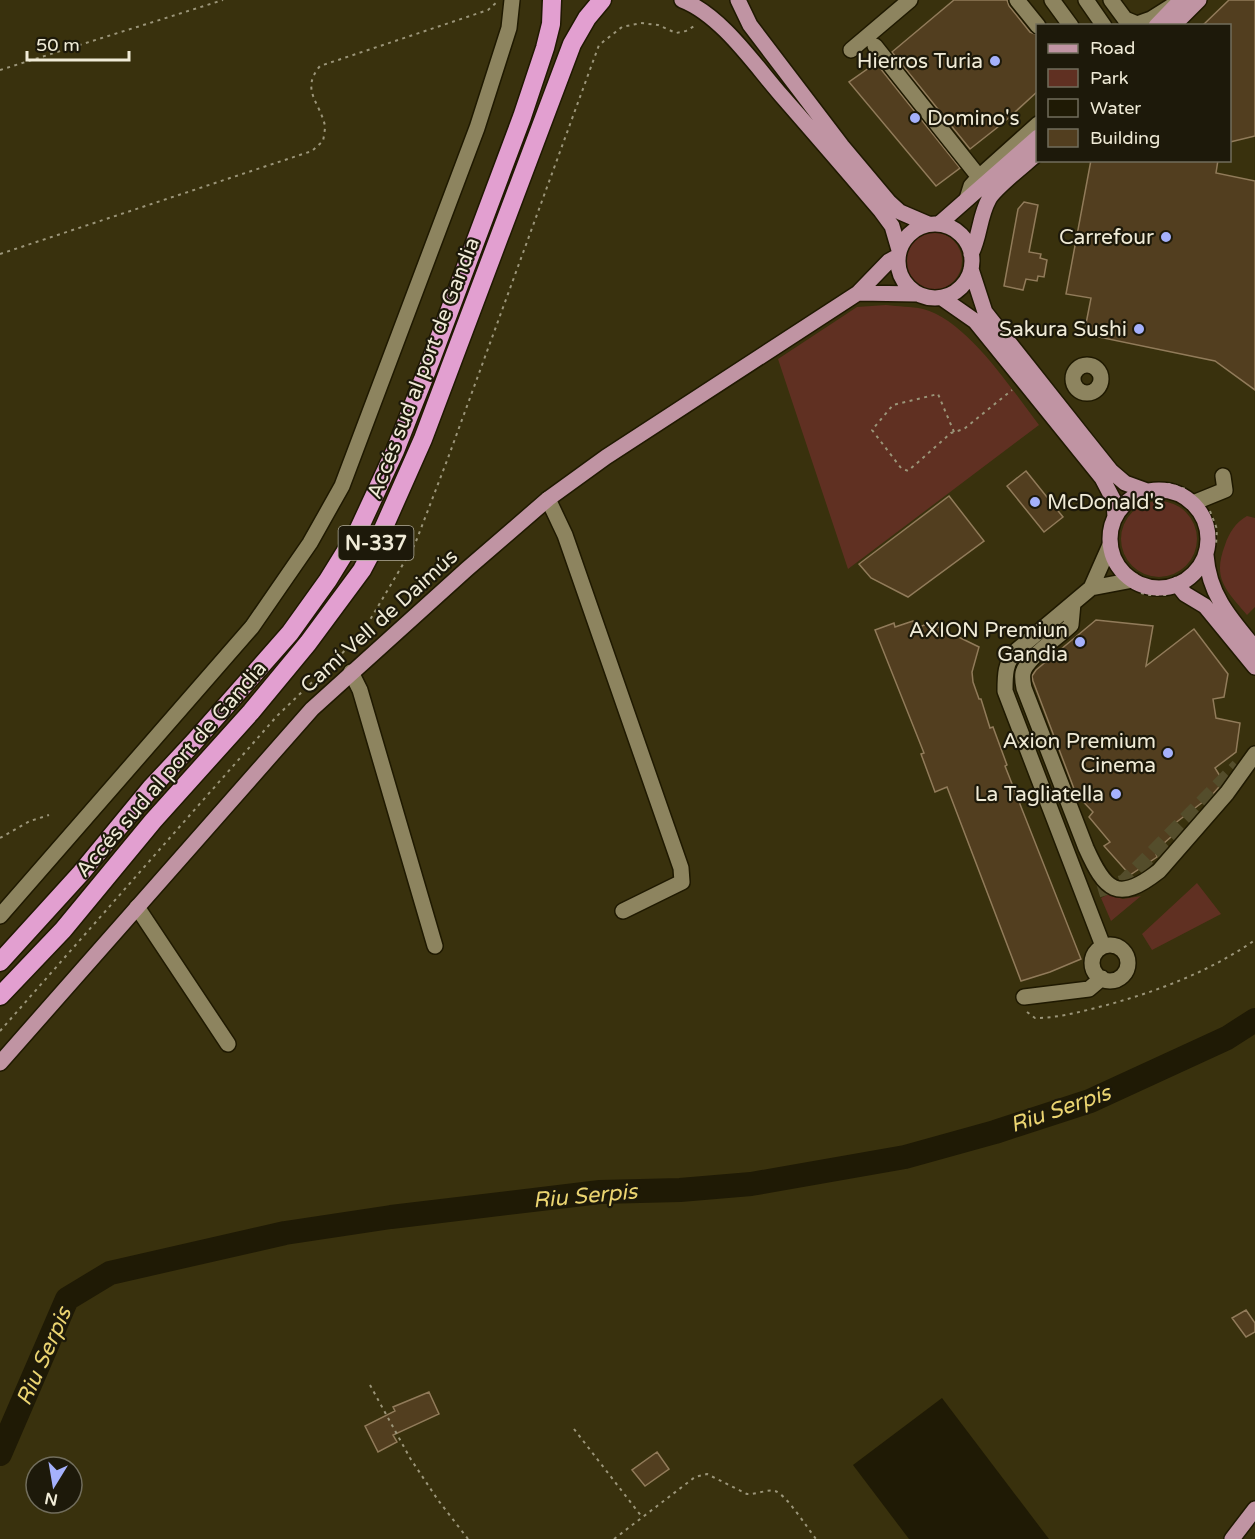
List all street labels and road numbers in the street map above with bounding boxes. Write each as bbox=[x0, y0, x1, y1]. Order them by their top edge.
street label: Accés sud al port de Gandia bbox=[362, 234, 485, 502]
road number: N-337 bbox=[338, 526, 413, 560]
street label: Camí Vell de Daimús bbox=[296, 544, 463, 699]
street label: Accés sud al port de Gandia bbox=[71, 656, 272, 882]

